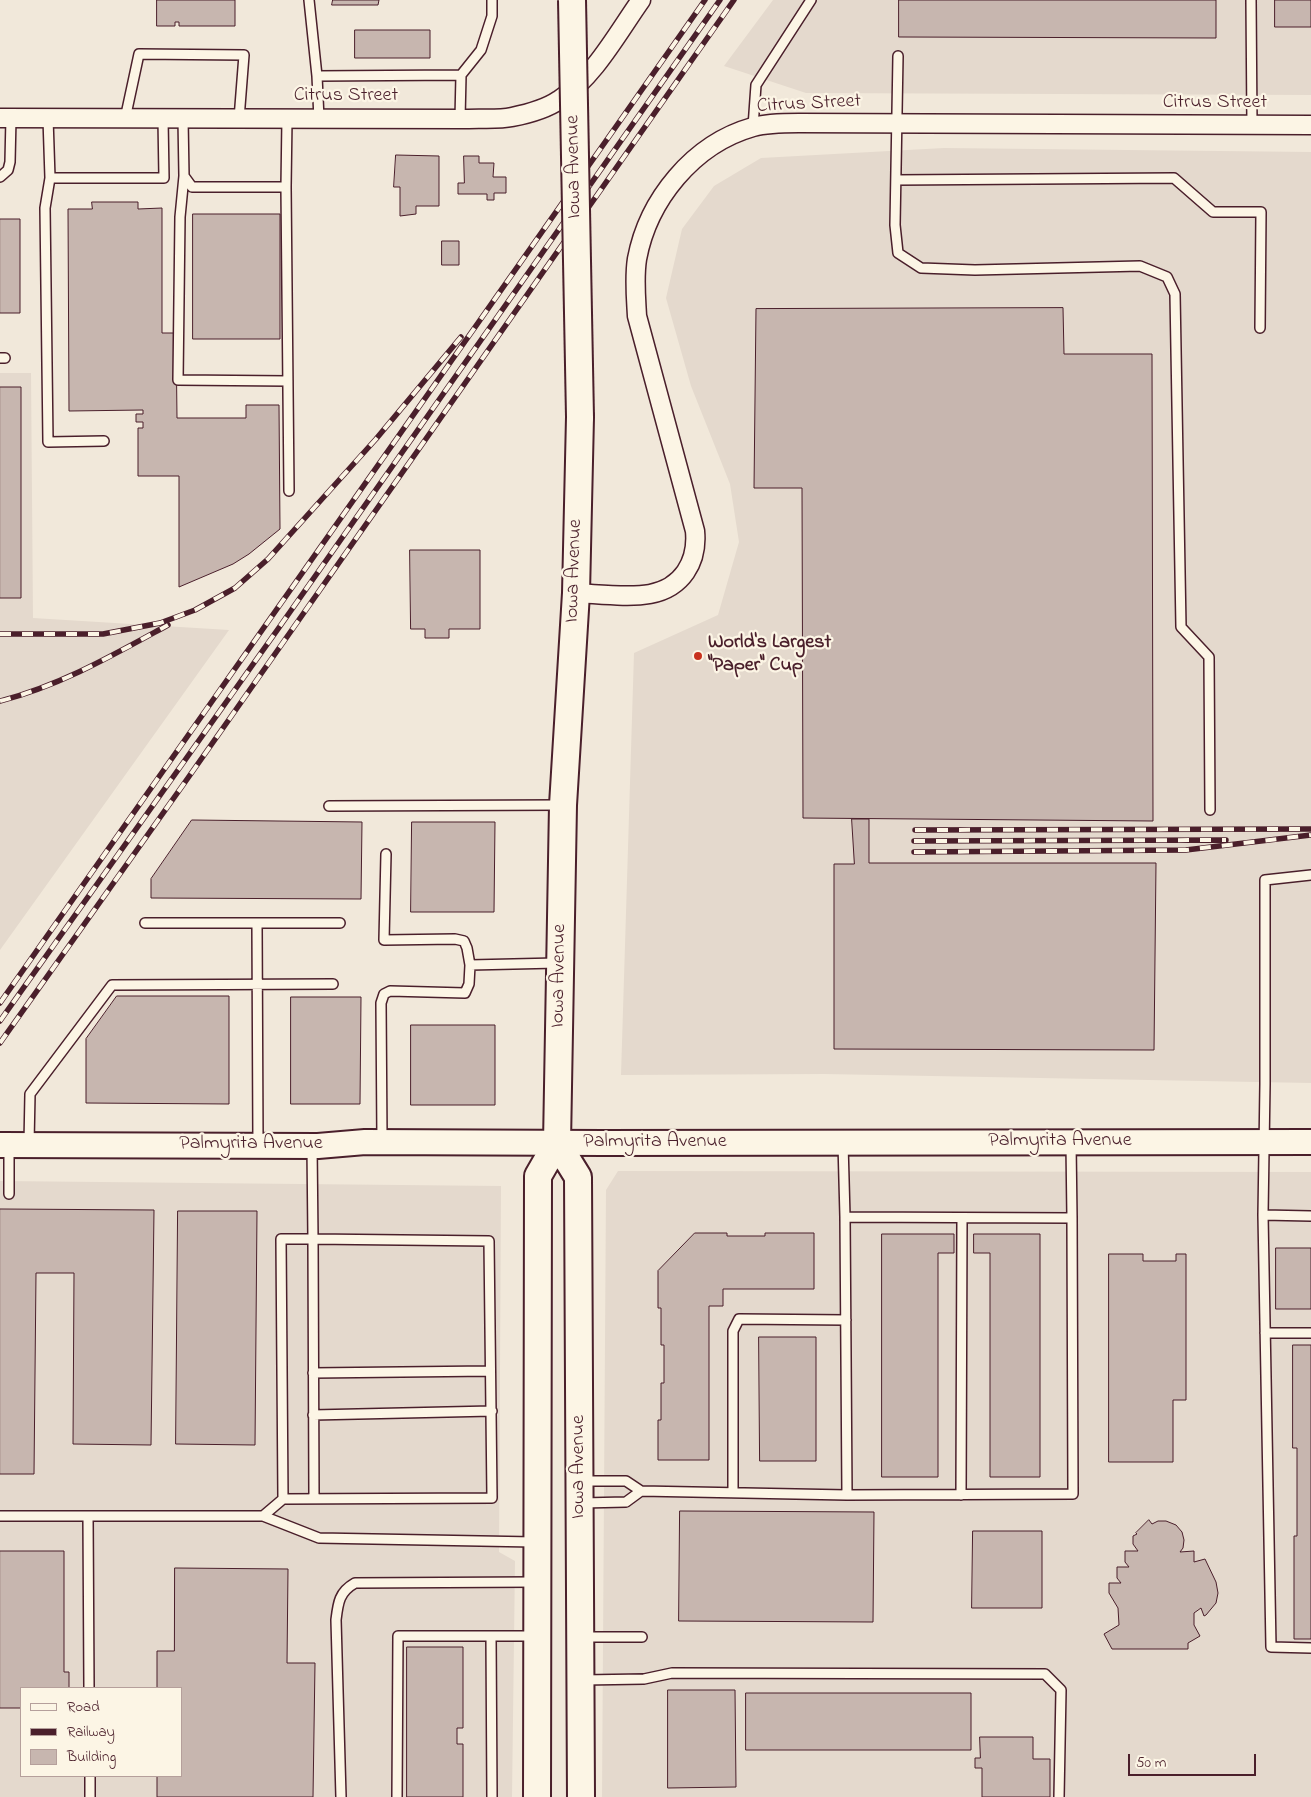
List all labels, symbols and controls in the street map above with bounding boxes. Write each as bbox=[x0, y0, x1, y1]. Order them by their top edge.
street label: Citrus Street bbox=[294, 85, 398, 109]
street label: Citrus Street bbox=[756, 90, 862, 120]
street label: Citrus Street bbox=[1163, 92, 1267, 116]
street label: Iowa Avenue bbox=[562, 115, 588, 219]
street label: Iowa Avenue bbox=[561, 519, 589, 623]
place label: World's Largest "Paper" Cup bbox=[708, 632, 831, 679]
marker: World's Largest "Paper" Cup bbox=[692, 650, 704, 662]
street label: Iowa Avenue bbox=[547, 924, 573, 1028]
street label: Palmyrita Avenue bbox=[988, 1130, 1132, 1154]
street label: Palmyrita Avenue bbox=[583, 1131, 727, 1155]
street label: Palmyrita Avenue bbox=[179, 1133, 323, 1157]
street label: Iowa Avenue bbox=[568, 1415, 592, 1519]
legend bbox=[20, 1687, 182, 1777]
text: Road bbox=[67, 1696, 100, 1718]
text: Railway bbox=[67, 1721, 115, 1743]
scale bar bbox=[1131, 1744, 1258, 1776]
text: Building bbox=[67, 1746, 116, 1768]
text: 50 m bbox=[1136, 1752, 1166, 1774]

